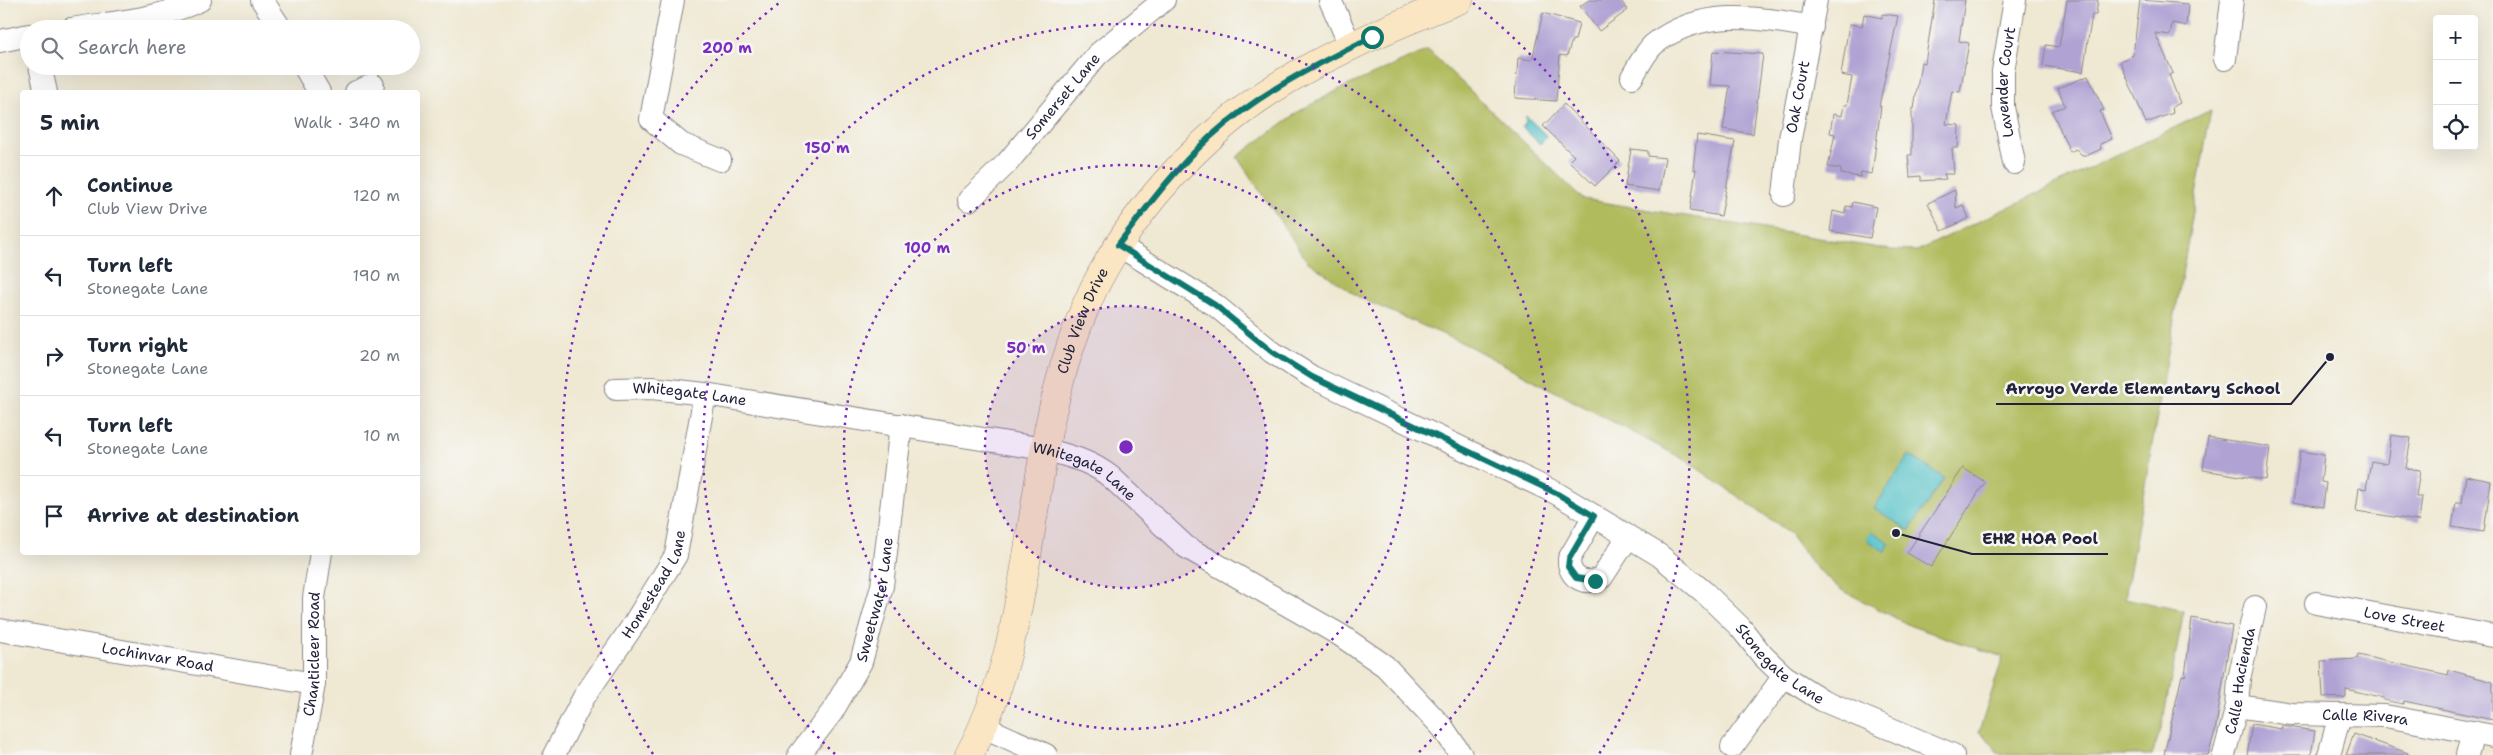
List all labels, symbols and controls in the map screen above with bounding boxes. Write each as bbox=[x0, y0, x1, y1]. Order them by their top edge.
map controls bbox=[2433, 15, 2478, 150]
button: + bbox=[2433, 15, 2478, 60]
search box bbox=[20, 20, 420, 75]
street label: Lavender Court bbox=[1993, 25, 2020, 139]
route start bbox=[1361, 26, 1384, 49]
icon: search bbox=[38, 34, 66, 62]
text: Search here bbox=[78, 35, 187, 60]
text: 200 m bbox=[702, 38, 752, 58]
street label: Somerset Lane bbox=[1021, 49, 1105, 144]
street label: Oak Court bbox=[1781, 59, 1814, 135]
button: − bbox=[2433, 60, 2478, 105]
button: locate bbox=[2433, 105, 2478, 150]
text: 5 min bbox=[40, 109, 100, 137]
text: Walk · 340 m bbox=[294, 112, 400, 133]
text: 150 m bbox=[804, 138, 850, 158]
text: Continue bbox=[87, 173, 173, 198]
icon: ahead bbox=[40, 182, 68, 210]
text: 120 m bbox=[353, 185, 400, 206]
text: Club View Drive bbox=[87, 198, 208, 219]
text: 100 m bbox=[904, 238, 950, 258]
text: Turn left bbox=[87, 253, 173, 278]
icon: left bbox=[40, 262, 68, 290]
street label: Club View Drive bbox=[1052, 264, 1113, 376]
text: 190 m bbox=[353, 265, 400, 286]
text: Stonegate Lane bbox=[87, 278, 208, 299]
text: Turn right bbox=[87, 333, 188, 358]
text: 50 m bbox=[1007, 338, 1046, 358]
icon: right bbox=[40, 342, 68, 370]
text: 20 m bbox=[359, 345, 400, 366]
text: Stonegate Lane bbox=[87, 358, 208, 379]
callout: Arroyo Verde Elementary School bbox=[1996, 373, 2291, 404]
street label: Whitegate Lane bbox=[632, 378, 748, 411]
text: Arroyo Verde Elementary School bbox=[2006, 378, 2281, 399]
text: Turn left bbox=[87, 413, 173, 438]
icon: left bbox=[40, 422, 68, 450]
text: 10 m bbox=[363, 425, 400, 446]
street label: Whitegate Lane bbox=[1031, 437, 1140, 505]
text: Stonegate Lane bbox=[87, 438, 208, 459]
centre of rings bbox=[1117, 438, 1135, 456]
icon: arrive bbox=[40, 502, 68, 530]
text: Arrive at destination bbox=[87, 503, 299, 528]
callout: EHR HOA Pool bbox=[1972, 523, 2108, 554]
street label: Homestead Lane bbox=[617, 528, 690, 643]
text: EHR HOA Pool bbox=[1982, 528, 2099, 549]
street label: Sweetwater Lane bbox=[851, 536, 898, 664]
route end bbox=[1584, 570, 1607, 593]
street label: Chanticleer Road bbox=[298, 590, 325, 718]
street label: Love Street bbox=[2362, 602, 2447, 637]
street label: Stonegate Lane bbox=[1731, 619, 1828, 709]
street label: Calle Hacienda bbox=[2220, 625, 2260, 737]
street label: Lochinvar Road bbox=[100, 638, 216, 677]
street label: Calle Rivera bbox=[2322, 705, 2411, 730]

